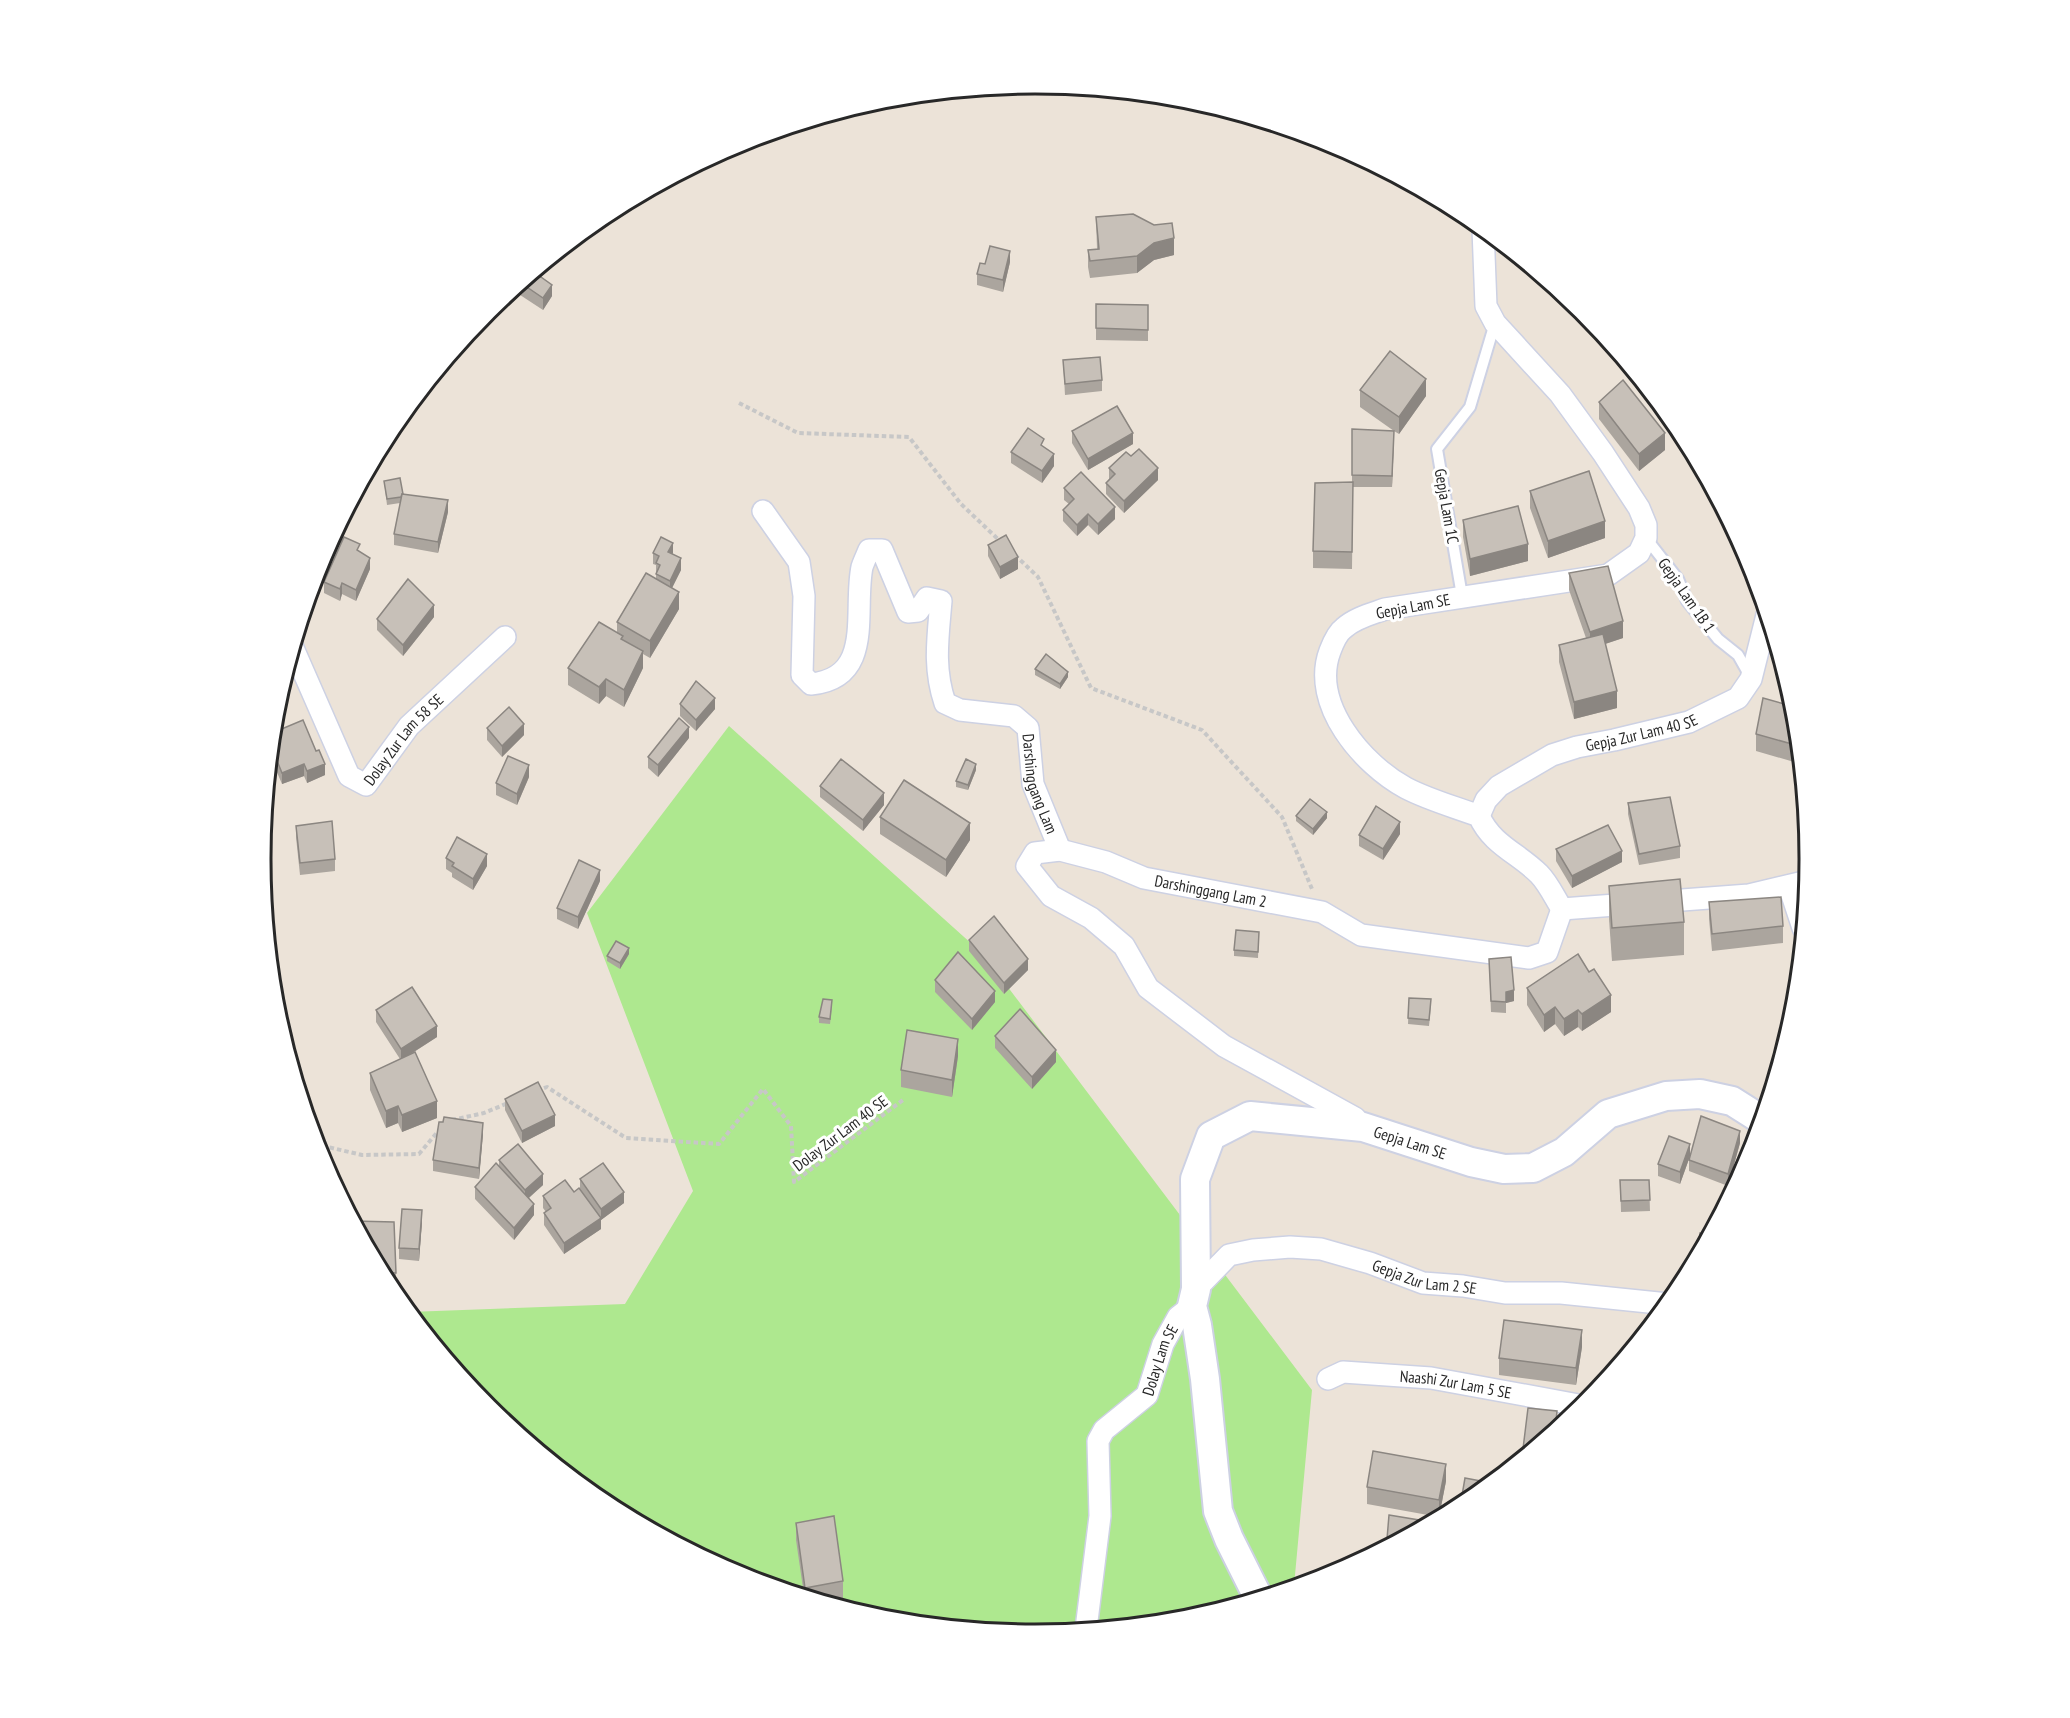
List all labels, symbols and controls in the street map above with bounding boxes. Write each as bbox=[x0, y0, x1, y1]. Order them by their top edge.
street label: Gepja Lam 1C bbox=[1431, 467, 1463, 545]
street label: Gepja Lam 1B 1 bbox=[1654, 554, 1720, 636]
street label: Gepja Lam SE bbox=[1374, 589, 1452, 623]
street label: Dolay Zur Lam 58 SE bbox=[359, 689, 447, 789]
street label: Gepja Zur Lam 40 SE bbox=[1584, 709, 1701, 755]
street label: Darshinggang Lam bbox=[1019, 733, 1062, 836]
street label: Darshinggang Lam 2 bbox=[1153, 870, 1268, 911]
street label: Dolay Zur Lam 40 SE bbox=[789, 1091, 892, 1175]
street label: Gepja Lam SE bbox=[1371, 1121, 1449, 1163]
street label: Gepja Zur Lam 2 SE bbox=[1370, 1255, 1478, 1298]
street label: Dolay Lam SE bbox=[1137, 1321, 1182, 1398]
street label: Naashi Zur Lam 5 SE bbox=[1399, 1366, 1513, 1403]

